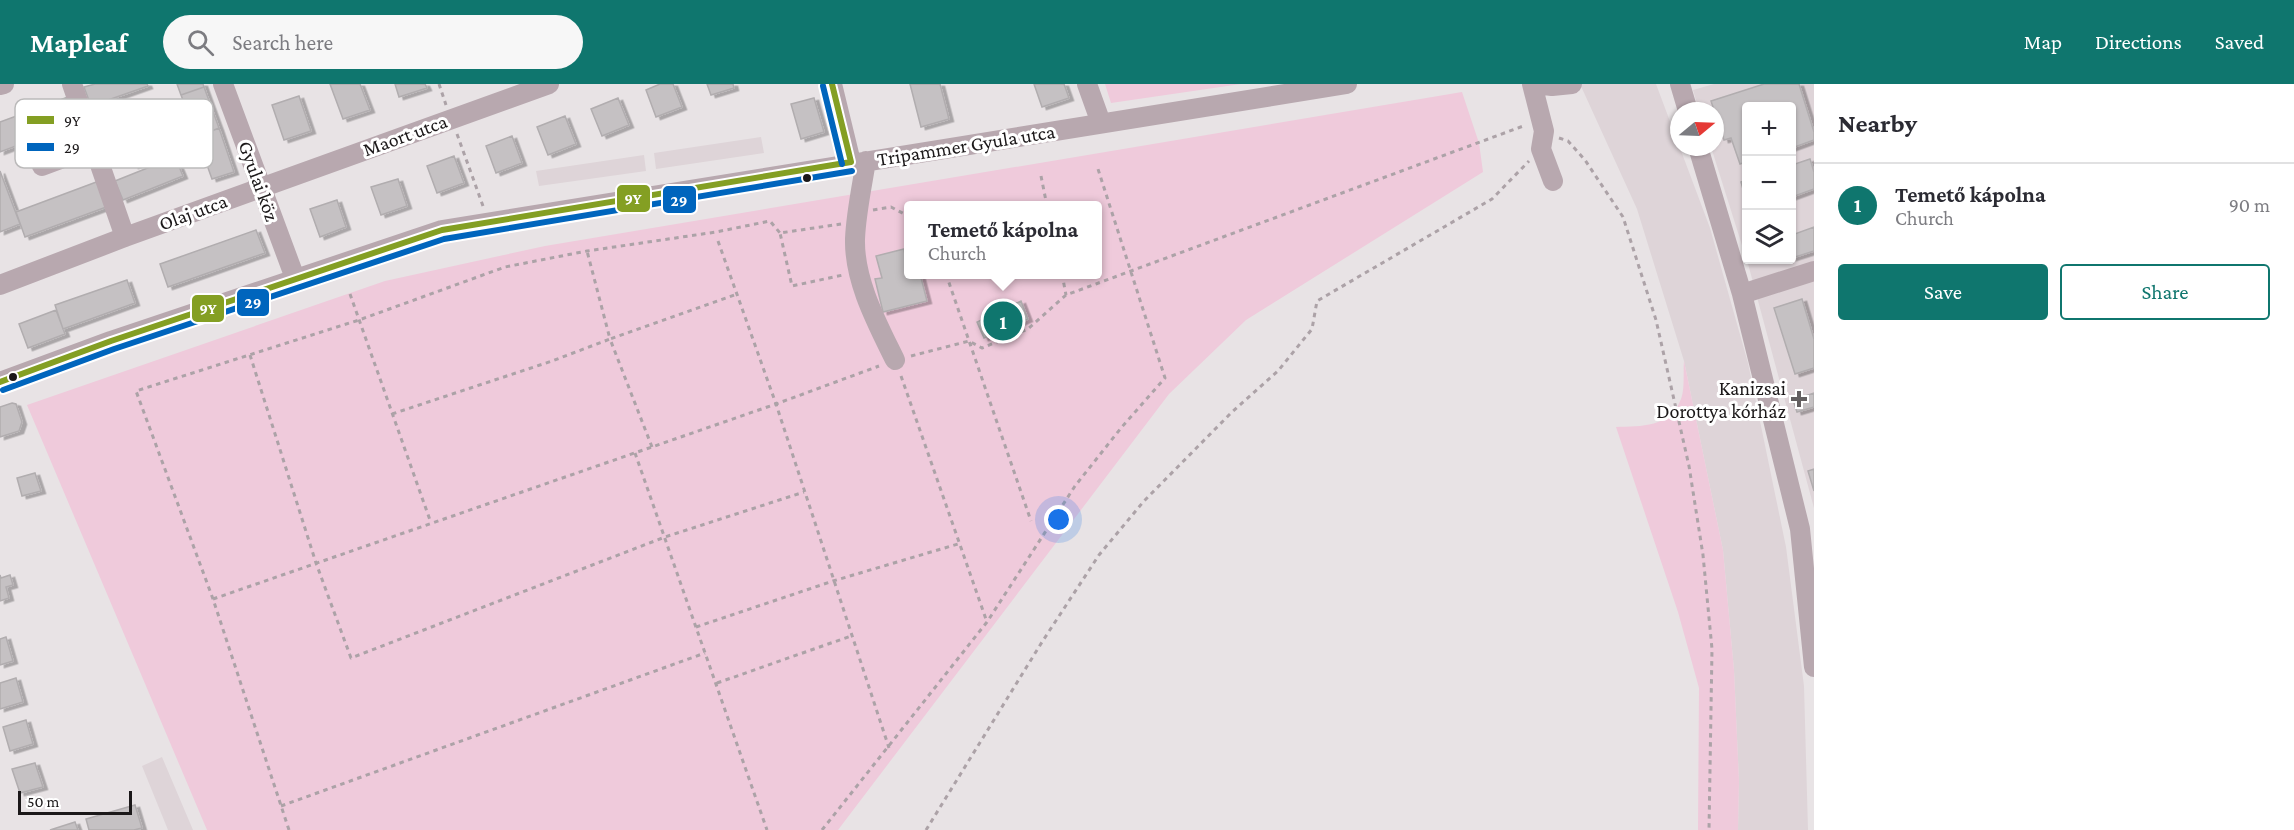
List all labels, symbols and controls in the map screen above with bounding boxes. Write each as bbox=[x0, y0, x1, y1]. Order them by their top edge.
search box bbox=[163, 15, 583, 69]
icon: search bbox=[184, 26, 217, 59]
text: Mapleaf bbox=[30, 27, 127, 58]
text: Search here bbox=[232, 30, 333, 55]
text: Map bbox=[2024, 30, 2062, 54]
text: Directions bbox=[2095, 30, 2182, 54]
text: Saved bbox=[2215, 30, 2264, 54]
legend bbox=[15, 99, 213, 168]
north arrow bbox=[1670, 102, 1724, 156]
map controls bbox=[1742, 102, 1796, 264]
button: + bbox=[1742, 102, 1796, 156]
text: Nearby bbox=[1838, 109, 1917, 138]
street label: Maort utca bbox=[360, 110, 450, 160]
text: 9Y bbox=[64, 112, 81, 129]
street label: Tripammer Gyula utca bbox=[875, 120, 1057, 171]
street label: Gyulai köz bbox=[233, 138, 284, 224]
text: 29 bbox=[64, 139, 80, 156]
button: − bbox=[1742, 156, 1796, 210]
unlabelled marker bbox=[801, 172, 813, 184]
text: Temető kápolna bbox=[1895, 182, 2046, 207]
line badge: 9Y bbox=[616, 184, 651, 213]
line badge: 29 bbox=[662, 185, 697, 214]
street label: Olaj utca bbox=[156, 189, 231, 235]
text: 9Y bbox=[624, 190, 643, 207]
text: 29 bbox=[671, 192, 687, 209]
text: 1 bbox=[1854, 194, 1861, 216]
text: 90 m bbox=[2229, 194, 2270, 216]
popup bbox=[904, 201, 1102, 279]
text: Church bbox=[1895, 207, 1954, 229]
button: layers bbox=[1742, 210, 1796, 264]
text: Temető kápolna bbox=[928, 217, 1078, 242]
text: Church bbox=[928, 242, 986, 264]
button: Save bbox=[1838, 264, 2048, 320]
button: Share bbox=[2060, 264, 2270, 320]
line badge: 29 bbox=[236, 288, 270, 317]
line badge: 9Y bbox=[191, 294, 225, 323]
text: 29 bbox=[245, 294, 261, 311]
pin: 1 bbox=[984, 298, 1022, 344]
text: 9Y bbox=[199, 300, 218, 317]
unlabelled marker bbox=[7, 371, 19, 383]
place label: Kanizsai Dorottya kórház bbox=[1656, 377, 1786, 423]
marker: Kanizsai Dorottya kórház bbox=[1790, 390, 1808, 408]
your location bbox=[1044, 505, 1073, 534]
scale bar bbox=[18, 788, 132, 816]
text: 50 m bbox=[27, 793, 59, 810]

